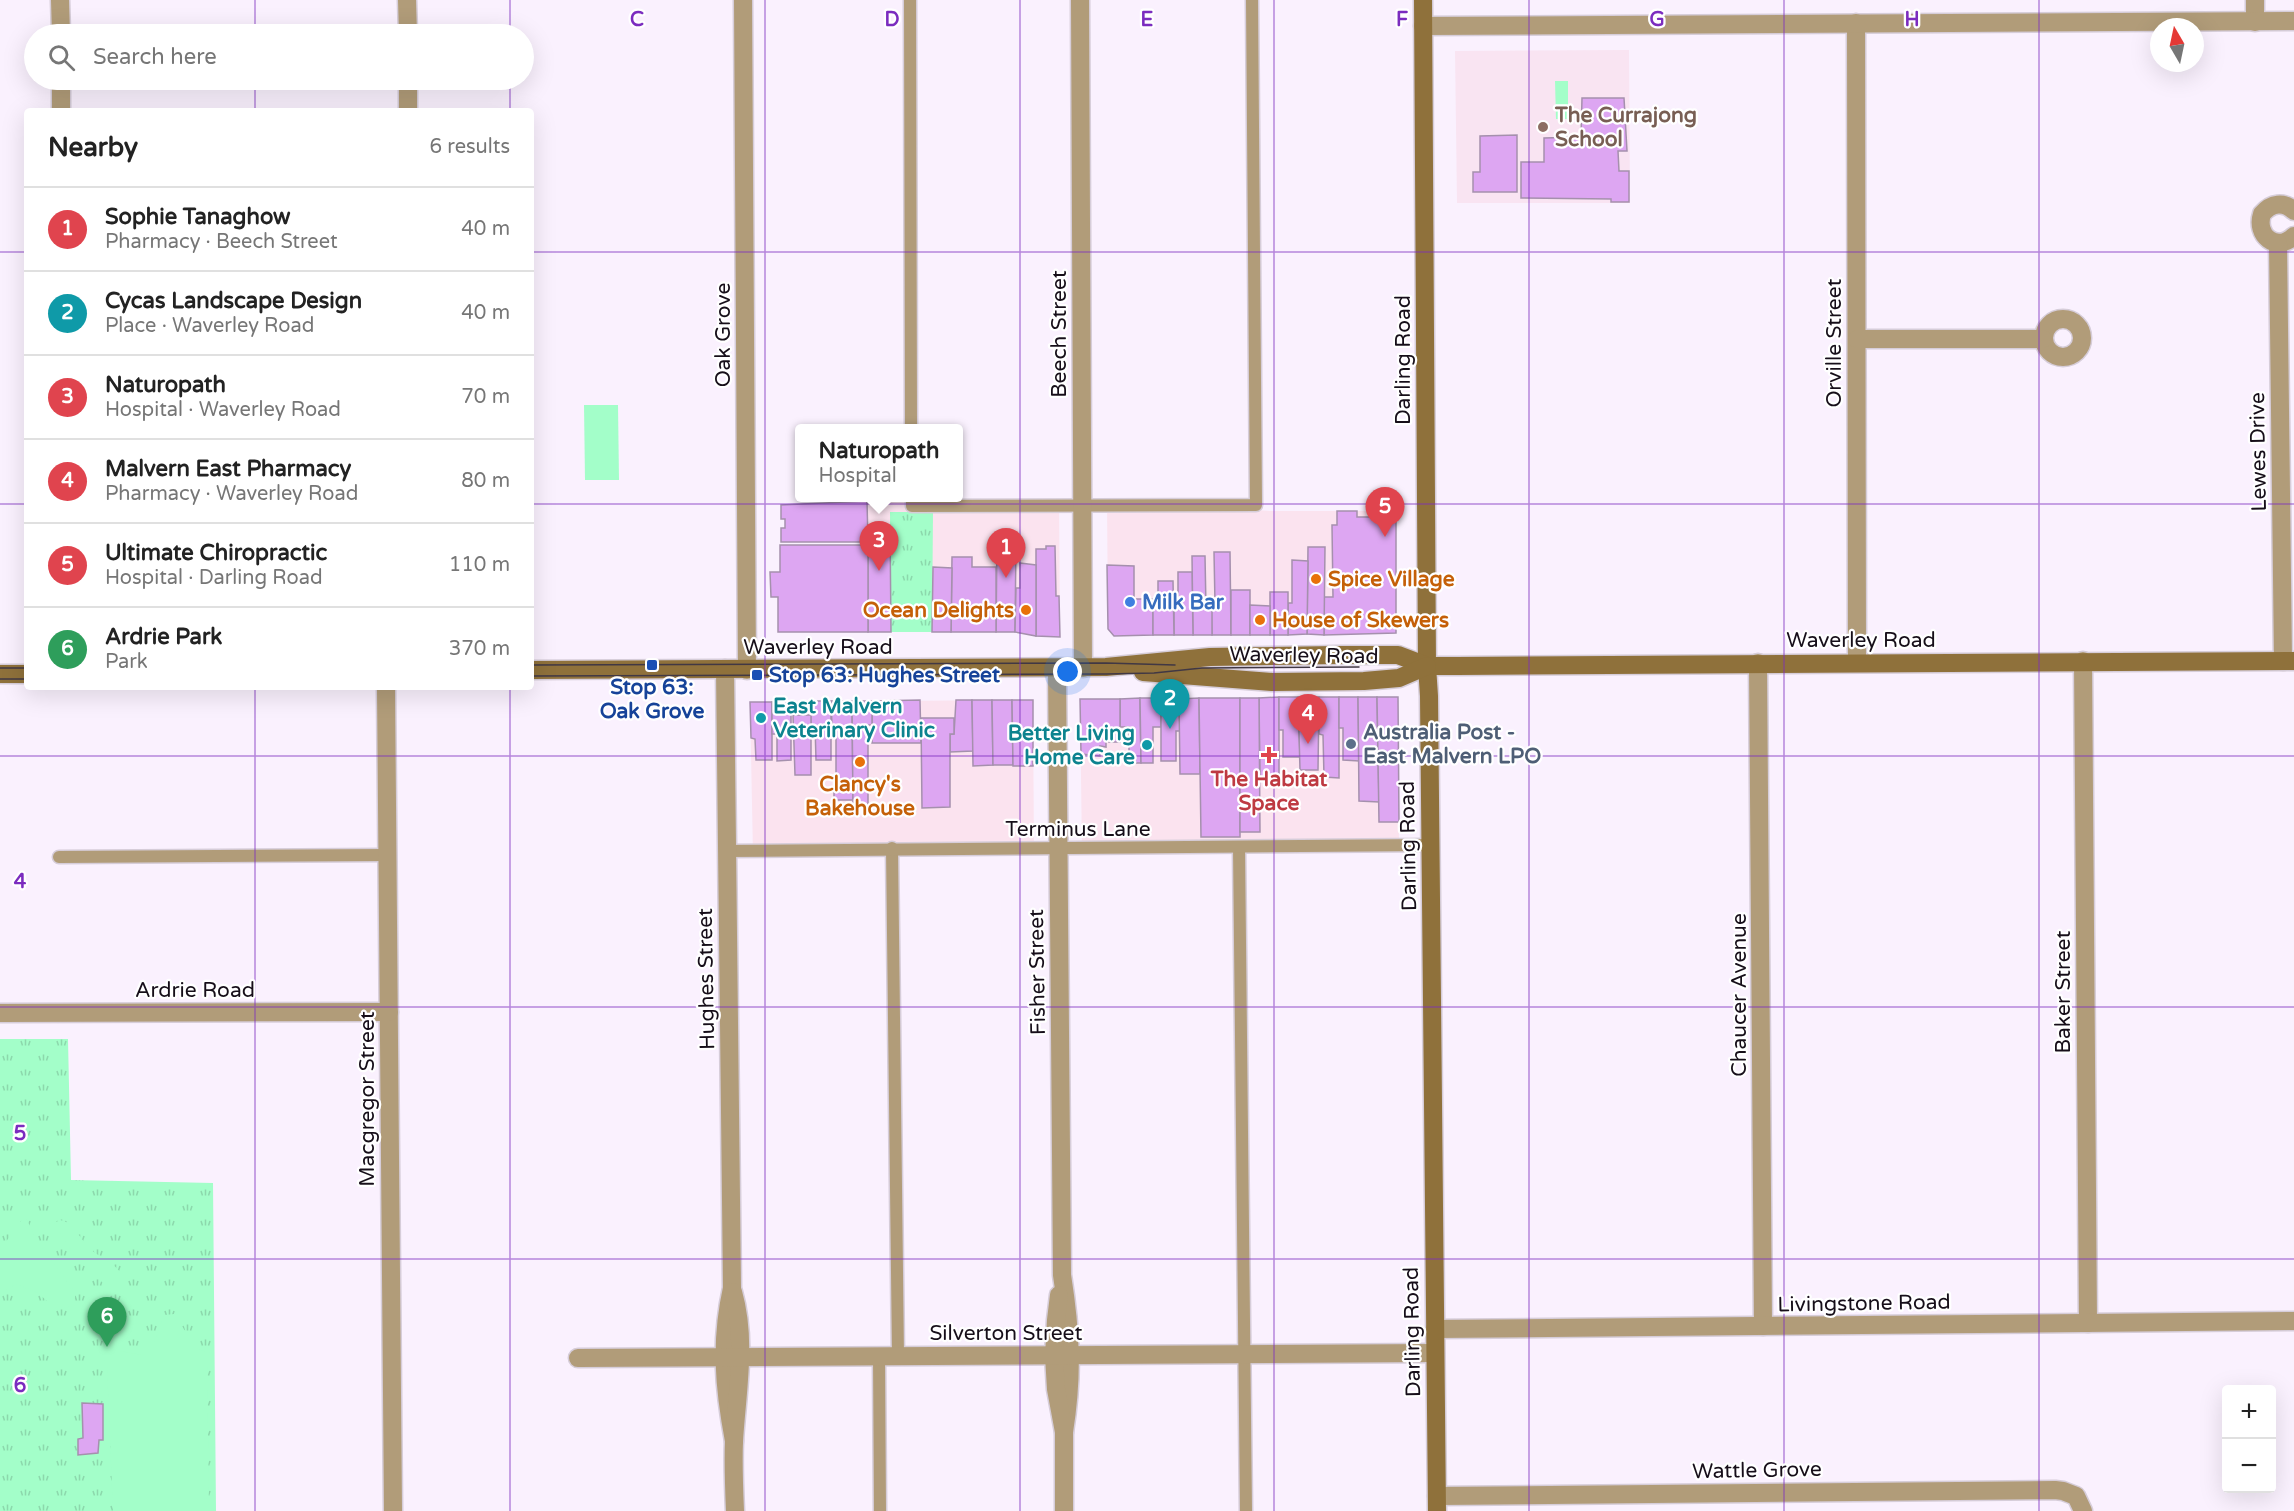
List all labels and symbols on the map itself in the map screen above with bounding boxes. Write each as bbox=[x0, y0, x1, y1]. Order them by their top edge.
text: C bbox=[630, 8, 644, 32]
text: D bbox=[884, 8, 900, 32]
text: E bbox=[1141, 8, 1154, 32]
text: F bbox=[1396, 8, 1408, 32]
text: G bbox=[1649, 8, 1665, 32]
text: H bbox=[1904, 8, 1920, 32]
north arrow bbox=[2150, 18, 2204, 72]
place label: The Currajong School bbox=[1554, 103, 1697, 152]
marker: The Currajong School bbox=[1536, 120, 1550, 134]
street label: Beech Street bbox=[1047, 270, 1072, 398]
street label: Orville Street bbox=[1822, 278, 1847, 408]
street label: Oak Grove bbox=[711, 283, 736, 387]
street label: Darling Road bbox=[1391, 295, 1416, 425]
street label: Lewes Drive bbox=[2245, 392, 2272, 512]
pin: 5 bbox=[1366, 488, 1404, 537]
pin: 3 bbox=[860, 522, 898, 571]
pin: 1 bbox=[986, 528, 1026, 578]
place label: Spice Village bbox=[1328, 567, 1455, 592]
marker: Spice Village bbox=[1309, 572, 1323, 586]
place label: Milk Bar bbox=[1142, 590, 1225, 615]
marker: Milk Bar bbox=[1123, 595, 1137, 609]
place label: Ocean Delights bbox=[863, 598, 1014, 623]
marker: Ocean Delights bbox=[1019, 603, 1033, 617]
place label: House of Skewers bbox=[1272, 608, 1449, 633]
marker: House of Skewers bbox=[1253, 613, 1267, 627]
street label: Waverley Road bbox=[1786, 628, 1936, 653]
street label: Waverley Road bbox=[743, 635, 893, 660]
street label: Waverley Road bbox=[1229, 642, 1379, 669]
your location bbox=[1053, 657, 1082, 686]
marker: Stop 63: Oak Grove bbox=[645, 658, 659, 672]
place label: Stop 63: Hughes Street bbox=[769, 663, 1000, 688]
marker: Stop 63: Hughes Street bbox=[750, 668, 764, 682]
place label: Stop 63: Oak Grove bbox=[600, 675, 704, 724]
pin: 2 bbox=[1150, 680, 1190, 729]
place label: East Malvern Veterinary Clinic bbox=[773, 694, 935, 743]
pin: 4 bbox=[1288, 694, 1328, 744]
marker: East Malvern Veterinary Clinic bbox=[754, 711, 768, 725]
place label: Australia Post - East Malvern LPO bbox=[1363, 720, 1541, 769]
place label: Better Living Home Care bbox=[1008, 721, 1135, 770]
marker: Australia Post - East Malvern LPO bbox=[1344, 737, 1358, 751]
marker: Better Living Home Care bbox=[1140, 738, 1154, 752]
marker: The Habitat Space bbox=[1260, 746, 1278, 764]
marker: Clancy's Bakehouse bbox=[853, 755, 867, 769]
place label: The Habitat Space bbox=[1210, 767, 1327, 816]
place label: Clancy's Bakehouse bbox=[805, 772, 915, 821]
street label: Darling Road bbox=[1395, 781, 1422, 911]
street label: Terminus Lane bbox=[1005, 817, 1151, 842]
text: 4 bbox=[14, 870, 27, 894]
street label: Hughes Street bbox=[693, 908, 720, 1050]
street label: Fisher Street bbox=[1024, 909, 1051, 1035]
street label: Chaucer Avenue bbox=[1727, 913, 1752, 1077]
street label: Baker Street bbox=[2051, 930, 2076, 1054]
street label: Ardrie Road bbox=[135, 978, 255, 1003]
street label: Macgregor Street bbox=[355, 1011, 380, 1187]
text: 5 bbox=[14, 1122, 26, 1146]
street label: Darling Road bbox=[1399, 1267, 1426, 1397]
street label: Livingstone Road bbox=[1777, 1289, 1951, 1318]
pin: 6 bbox=[88, 1298, 126, 1347]
street label: Silverton Street bbox=[929, 1321, 1083, 1346]
text: 6 bbox=[14, 1374, 26, 1398]
street label: Wattle Grove bbox=[1692, 1457, 1822, 1484]

